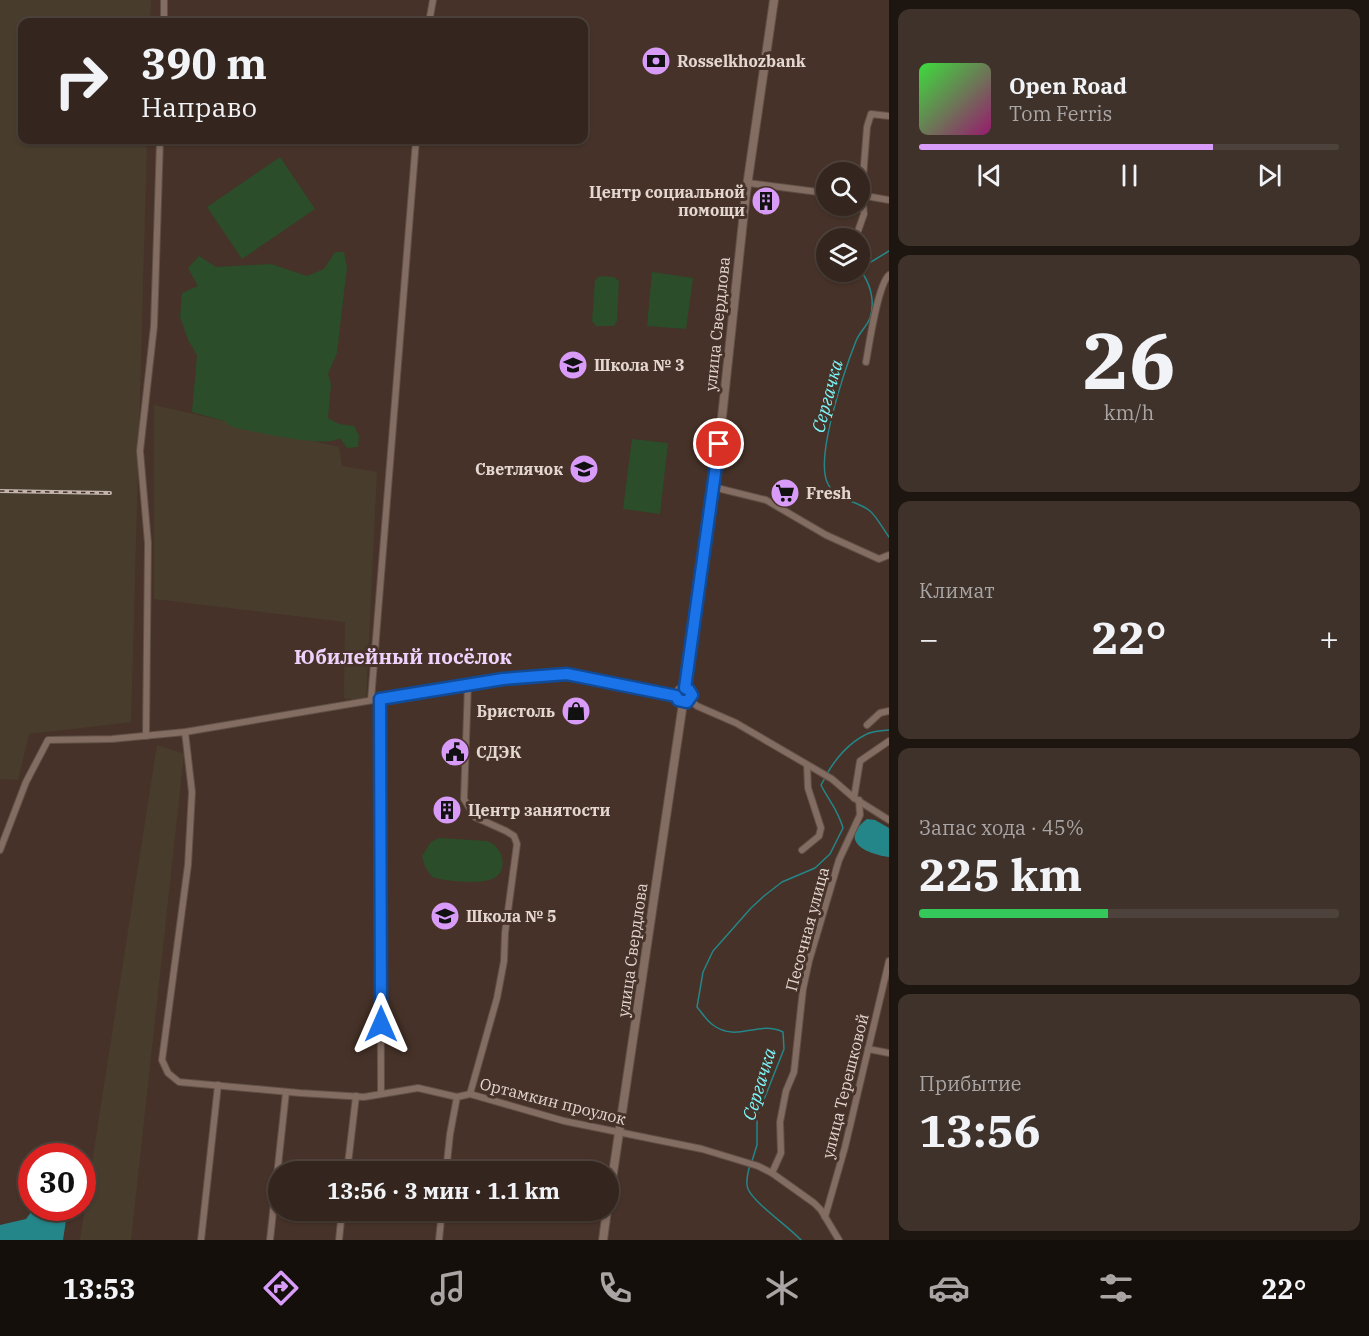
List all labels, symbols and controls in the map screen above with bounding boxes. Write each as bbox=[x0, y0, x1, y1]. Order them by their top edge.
text: 390 m bbox=[141, 36, 267, 91]
icon: right bbox=[42, 42, 120, 120]
bank icon: Rosselkhozbank bbox=[640, 45, 672, 77]
place label: Rosselkhozbank bbox=[677, 51, 806, 71]
text: Open Road bbox=[1009, 71, 1127, 100]
text: Направо bbox=[141, 89, 257, 124]
text: Tom Ferris bbox=[1009, 100, 1112, 127]
icon: previous bbox=[973, 159, 1006, 192]
icon: pause bbox=[1113, 159, 1146, 192]
icon: next bbox=[1253, 159, 1286, 192]
map controls bbox=[816, 162, 870, 282]
button: search bbox=[816, 162, 870, 216]
place label: Центр социальной помощи bbox=[589, 182, 745, 220]
building icon: Центр социальной помощи bbox=[750, 185, 782, 217]
button: layers bbox=[816, 228, 870, 282]
street label: улица Свердлова bbox=[700, 255, 734, 392]
text: 26 bbox=[1082, 309, 1176, 410]
school or university icon: Школа № 3 bbox=[557, 349, 589, 381]
place label: Школа № 3 bbox=[594, 355, 685, 375]
water label: Сергачка bbox=[806, 357, 848, 435]
text: km/h bbox=[1104, 399, 1154, 426]
pin bbox=[693, 418, 744, 469]
icon: arrive bbox=[702, 427, 735, 460]
school or university icon: Светлячок bbox=[568, 453, 600, 485]
place label: Светлячок bbox=[475, 459, 563, 479]
supermarket icon: Fresh bbox=[769, 477, 801, 509]
place label: Fresh bbox=[806, 483, 851, 503]
text: Климат bbox=[919, 577, 995, 604]
text: 22° bbox=[1091, 608, 1167, 666]
text: − bbox=[919, 617, 939, 660]
text: + bbox=[1319, 617, 1339, 660]
district label: Юбилейный посёлок bbox=[294, 643, 512, 670]
shop icon: Бристоль bbox=[560, 695, 592, 727]
place label: Бристоль bbox=[476, 701, 555, 721]
public building icon: СДЭК bbox=[439, 736, 471, 768]
place label: СДЭК bbox=[476, 742, 521, 762]
building icon: Центр занятости bbox=[431, 794, 463, 826]
place label: Центр занятости bbox=[468, 800, 611, 820]
text: Запас хода · 45% bbox=[919, 814, 1084, 841]
text: 225 km bbox=[919, 845, 1082, 903]
street label: Песочная улица bbox=[781, 864, 833, 993]
street label: улица Свердлова bbox=[613, 881, 651, 1018]
school or university icon: Школа № 5 bbox=[429, 900, 461, 932]
place label: Школа № 5 bbox=[466, 906, 557, 926]
position arrow bbox=[349, 992, 413, 1056]
street label: улица Терешковой bbox=[817, 1011, 873, 1161]
water label: Сергачка bbox=[737, 1045, 781, 1123]
text: Прибытие bbox=[919, 1070, 1022, 1097]
street label: Ортамкин проулок bbox=[478, 1073, 629, 1129]
text: 13:56 bbox=[919, 1101, 1041, 1159]
speed limit sign: 30 bbox=[18, 1143, 96, 1221]
text: 13:56 · 3 мин · 1.1 km bbox=[327, 1176, 560, 1205]
icon: directions bbox=[260, 1267, 302, 1309]
icon: music bbox=[427, 1267, 469, 1309]
icon: phone bbox=[594, 1267, 636, 1309]
icon: climate bbox=[761, 1267, 803, 1309]
icon: car bbox=[928, 1267, 970, 1309]
icon: filters bbox=[1095, 1267, 1137, 1309]
text: 13:53 bbox=[62, 1271, 135, 1306]
text: 22° bbox=[1261, 1271, 1307, 1306]

